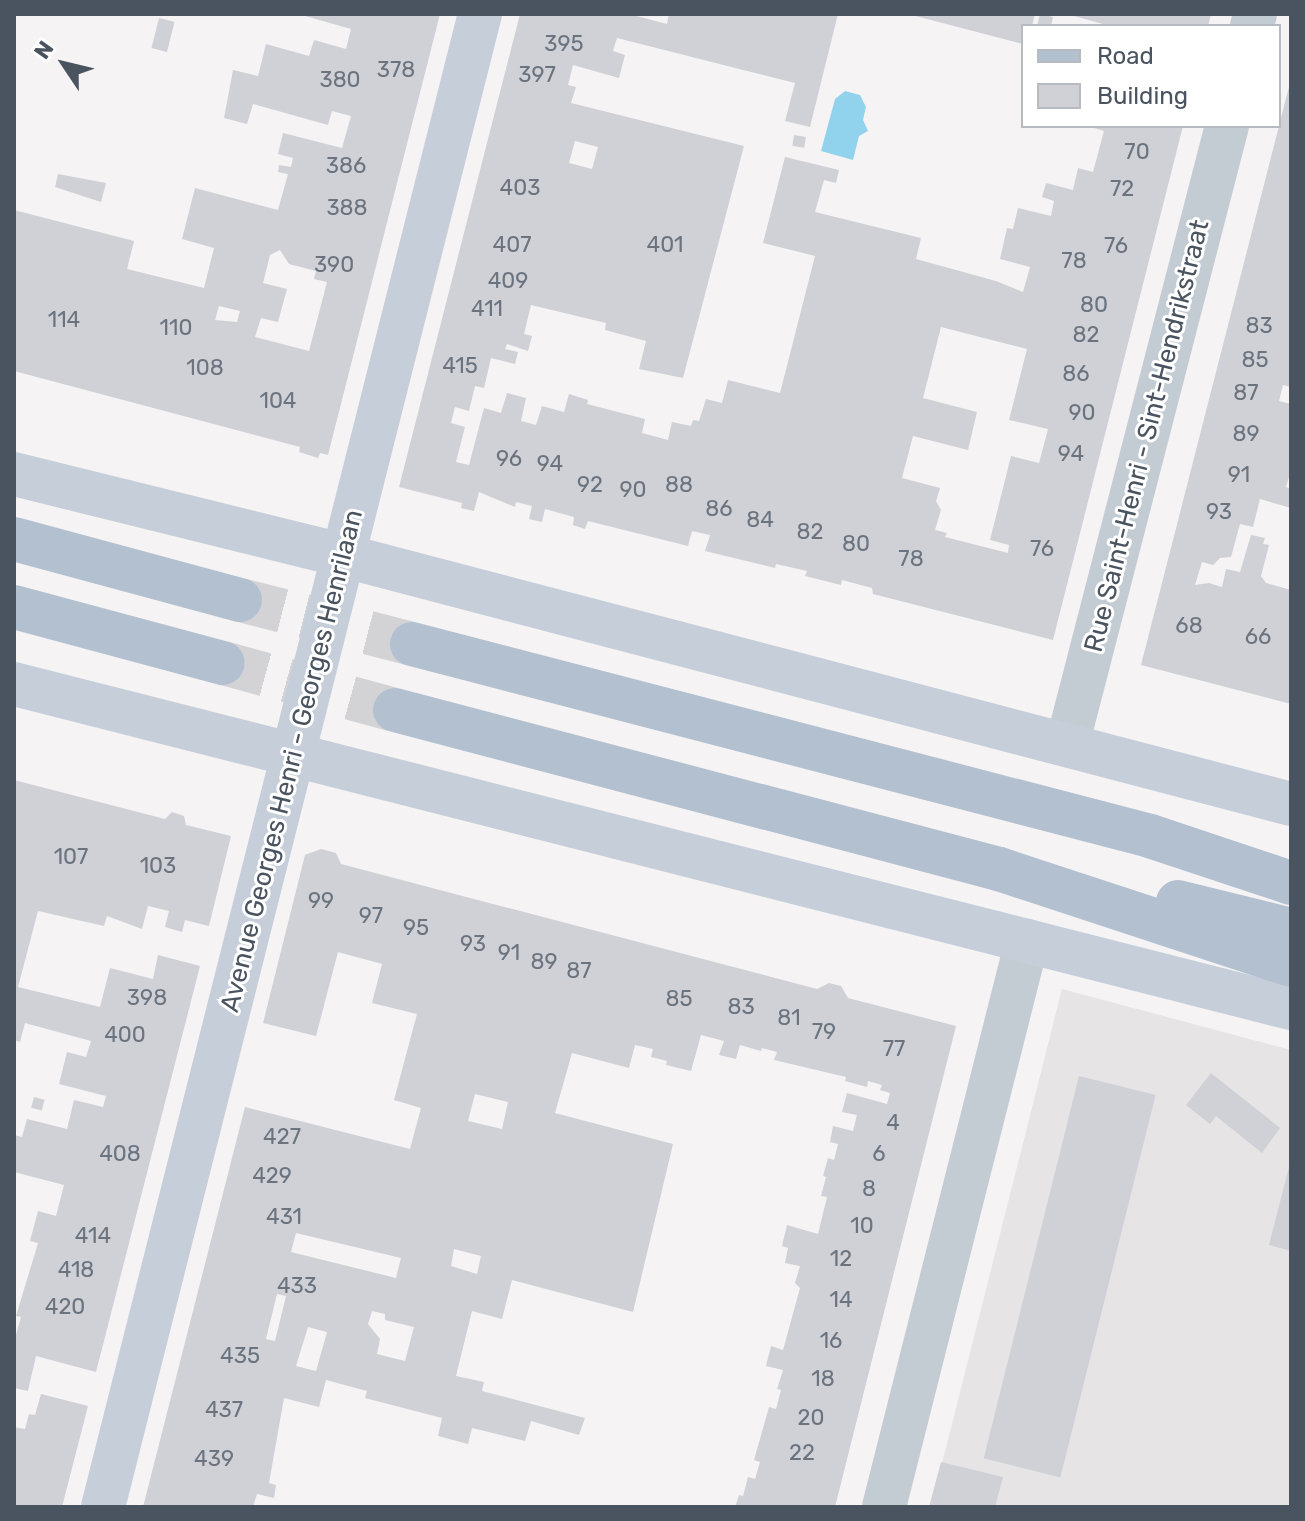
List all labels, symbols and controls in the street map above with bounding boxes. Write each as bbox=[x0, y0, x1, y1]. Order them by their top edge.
north arrow bbox=[24, 24, 104, 104]
legend bbox=[1021, 24, 1281, 128]
house number: 395 bbox=[544, 31, 584, 57]
text: N bbox=[28, 36, 60, 64]
text: Road bbox=[1097, 42, 1154, 70]
house number: 378 bbox=[377, 57, 415, 83]
house number: 397 bbox=[518, 62, 556, 88]
house number: 380 bbox=[319, 67, 361, 93]
text: Building bbox=[1097, 82, 1188, 110]
house number: 70 bbox=[1124, 139, 1150, 165]
house number: 386 bbox=[326, 153, 366, 179]
house number: 403 bbox=[500, 175, 540, 201]
house number: 72 bbox=[1110, 176, 1134, 202]
house number: 388 bbox=[326, 195, 368, 221]
street label: Rue Saint-Henri - Sint-Hendrikstraat bbox=[1078, 217, 1216, 655]
house number: 407 bbox=[493, 232, 531, 258]
house number: 401 bbox=[646, 232, 684, 258]
house number: 76 bbox=[1104, 233, 1128, 259]
house number: 78 bbox=[1061, 248, 1087, 274]
house number: 390 bbox=[314, 252, 354, 278]
house number: 409 bbox=[488, 268, 528, 294]
house number: 80 bbox=[1080, 292, 1108, 318]
house number: 411 bbox=[471, 296, 503, 322]
house number: 114 bbox=[48, 307, 80, 333]
house number: 83 bbox=[1245, 313, 1273, 339]
house number: 110 bbox=[160, 315, 192, 341]
house number: 82 bbox=[1073, 322, 1099, 348]
house number: 85 bbox=[1241, 347, 1269, 373]
house number: 415 bbox=[442, 353, 478, 379]
house number: 108 bbox=[186, 355, 224, 381]
house number: 86 bbox=[1062, 361, 1090, 387]
house number: 87 bbox=[1233, 380, 1259, 406]
house number: 104 bbox=[259, 388, 297, 414]
house number: 90 bbox=[1068, 400, 1096, 426]
house number: 89 bbox=[1232, 421, 1260, 447]
house number: 94 bbox=[1058, 441, 1084, 467]
house number: 96 bbox=[496, 446, 522, 472]
house number: 94 bbox=[537, 451, 563, 477]
house number: 91 bbox=[1228, 462, 1250, 488]
house number: 92 bbox=[577, 472, 603, 498]
house number: 88 bbox=[665, 472, 693, 498]
house number: 90 bbox=[619, 477, 647, 503]
house number: 86 bbox=[705, 496, 733, 522]
house number: 93 bbox=[1206, 499, 1232, 525]
street label: Avenue Georges Henri - Georges Henrilaan bbox=[214, 507, 370, 1015]
house number: 84 bbox=[746, 507, 774, 533]
house number: 82 bbox=[797, 519, 823, 545]
house number: 80 bbox=[842, 531, 870, 557]
house number: 76 bbox=[1030, 536, 1054, 562]
house number: 78 bbox=[898, 546, 924, 572]
house number: 68 bbox=[1175, 613, 1203, 639]
house number: 66 bbox=[1245, 624, 1271, 650]
house number: 107 bbox=[54, 844, 88, 870]
house number: 103 bbox=[140, 853, 176, 879]
house number: 99 bbox=[308, 888, 334, 914]
house number: 97 bbox=[359, 903, 383, 929]
house number: 95 bbox=[403, 915, 429, 941]
house number: 93 bbox=[460, 931, 486, 957]
house number: 91 bbox=[498, 940, 520, 966]
house number: 89 bbox=[530, 949, 558, 975]
house number: 87 bbox=[566, 958, 592, 984]
house number: 398 bbox=[127, 985, 167, 1011]
house number: 85 bbox=[665, 986, 693, 1012]
house number: 83 bbox=[727, 994, 755, 1020]
house number: 81 bbox=[777, 1005, 801, 1031]
house number: 79 bbox=[812, 1019, 836, 1045]
house number: 400 bbox=[104, 1022, 146, 1048]
house number: 77 bbox=[883, 1036, 905, 1062]
house number: 4 bbox=[886, 1110, 900, 1136]
house number: 427 bbox=[263, 1124, 301, 1150]
house number: 408 bbox=[99, 1141, 141, 1167]
house number: 6 bbox=[872, 1141, 886, 1167]
house number: 429 bbox=[252, 1163, 292, 1189]
house number: 8 bbox=[862, 1176, 876, 1202]
house number: 431 bbox=[266, 1204, 302, 1230]
house number: 10 bbox=[850, 1213, 874, 1239]
house number: 414 bbox=[75, 1223, 111, 1249]
house number: 12 bbox=[830, 1246, 852, 1272]
house number: 418 bbox=[58, 1257, 94, 1283]
house number: 433 bbox=[277, 1273, 317, 1299]
house number: 14 bbox=[829, 1287, 853, 1313]
house number: 420 bbox=[45, 1294, 85, 1320]
house number: 16 bbox=[820, 1328, 842, 1354]
house number: 435 bbox=[220, 1343, 260, 1369]
house number: 18 bbox=[811, 1366, 835, 1392]
house number: 437 bbox=[205, 1397, 243, 1423]
house number: 20 bbox=[798, 1405, 824, 1431]
house number: 22 bbox=[789, 1440, 815, 1466]
house number: 439 bbox=[194, 1446, 234, 1472]

